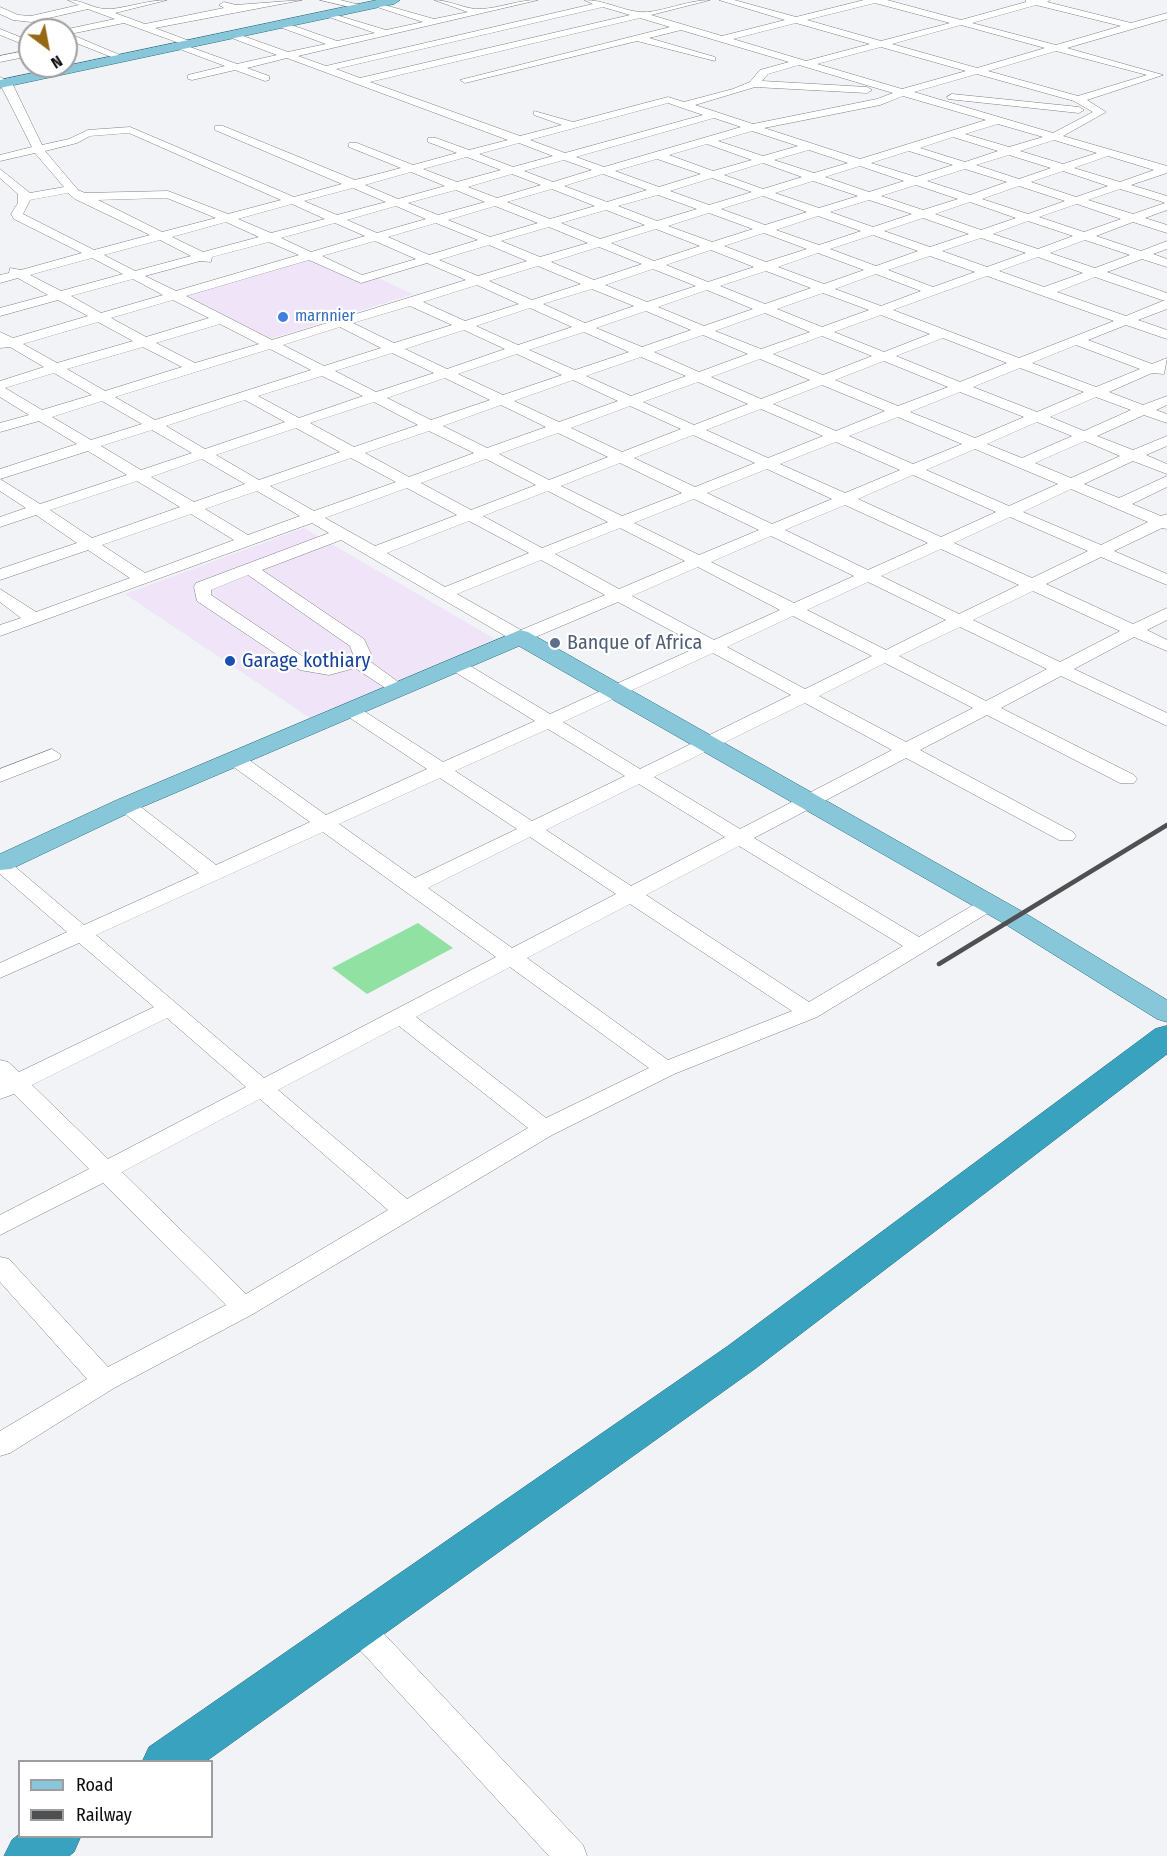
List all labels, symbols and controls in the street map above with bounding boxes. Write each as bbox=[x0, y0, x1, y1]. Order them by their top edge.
north arrow bbox=[18, 18, 78, 78]
text: N bbox=[48, 51, 66, 73]
place label: marnnier bbox=[295, 307, 355, 327]
marker: marnnier bbox=[276, 310, 290, 324]
place label: Banque of Africa bbox=[567, 631, 702, 655]
marker: Banque of Africa bbox=[548, 636, 562, 650]
place label: Garage kothiary bbox=[242, 649, 370, 673]
marker: Garage kothiary bbox=[223, 654, 237, 668]
legend bbox=[18, 1760, 213, 1838]
text: Road bbox=[76, 1774, 113, 1796]
text: Railway bbox=[76, 1804, 132, 1826]

